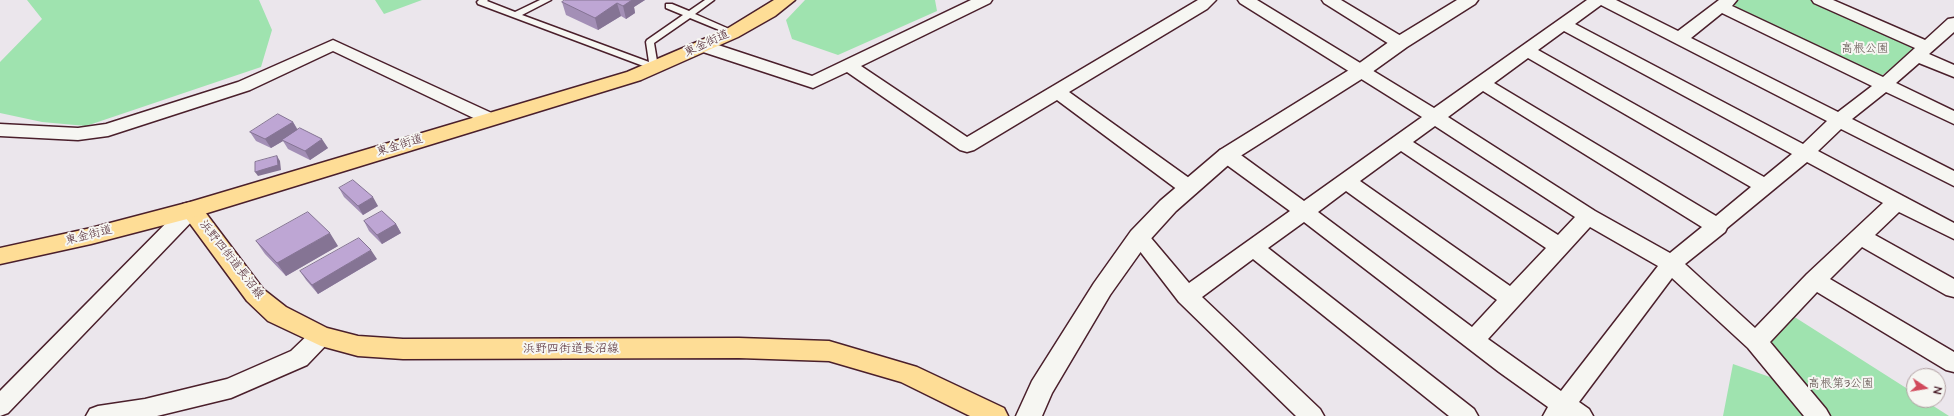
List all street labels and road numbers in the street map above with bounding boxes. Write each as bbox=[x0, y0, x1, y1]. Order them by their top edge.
street label: 東金街道 bbox=[682, 27, 732, 61]
street label: 東金街道 bbox=[375, 132, 425, 160]
street label: 浜野四街道長沼線 bbox=[196, 218, 266, 302]
street label: 東金街道 bbox=[64, 223, 114, 249]
street label: 浜野四街道長沼線 bbox=[523, 342, 619, 356]

